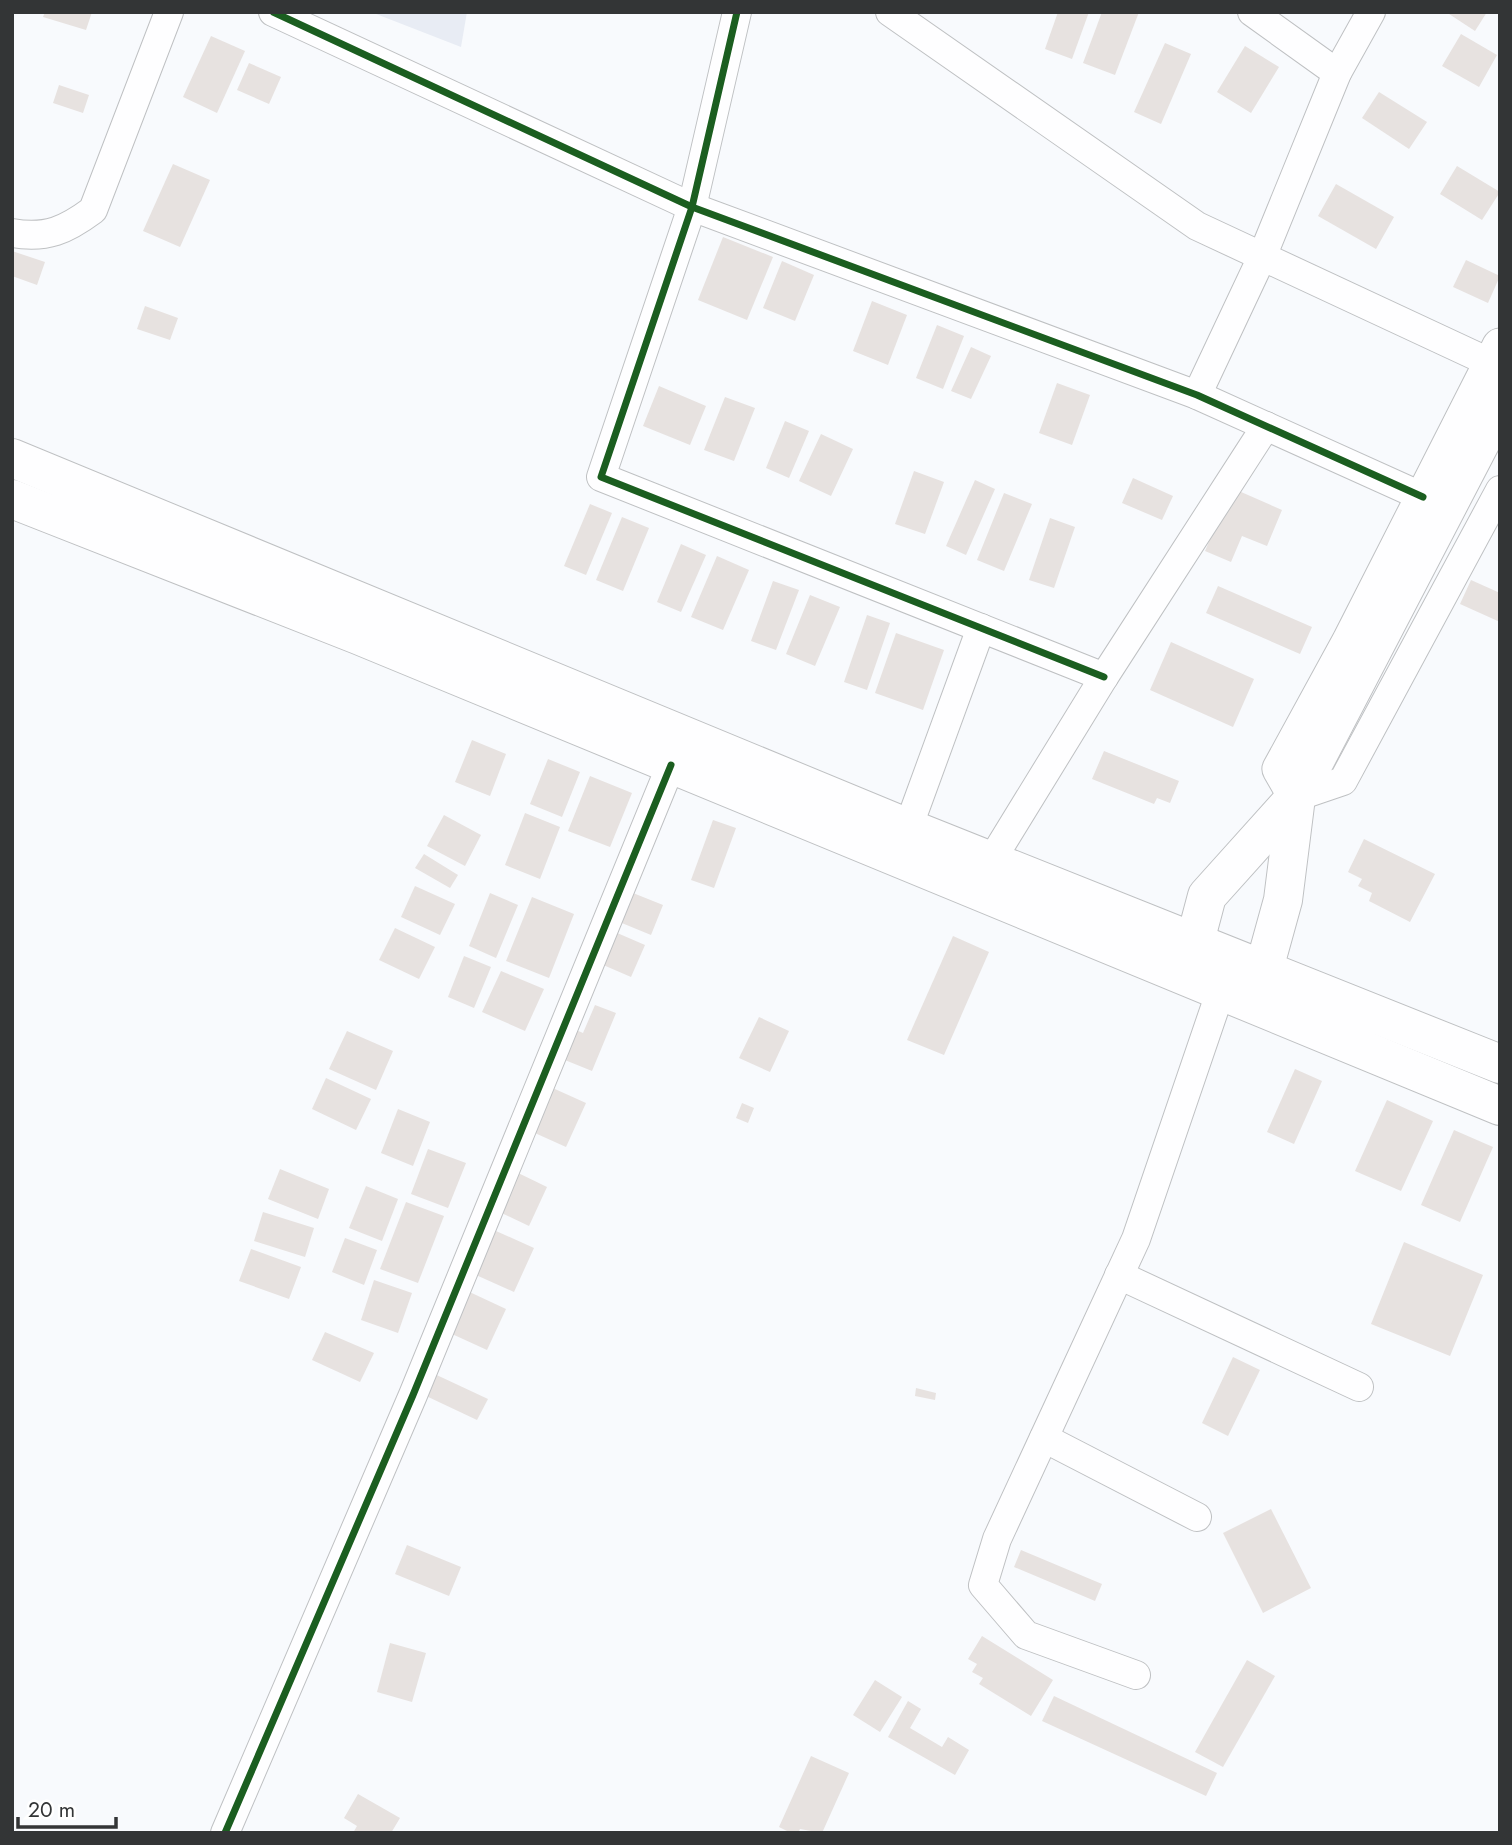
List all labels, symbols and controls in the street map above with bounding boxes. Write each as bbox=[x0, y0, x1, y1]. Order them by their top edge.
scale bar bbox=[18, 1786, 116, 1830]
text: 20 m bbox=[28, 1795, 75, 1825]

